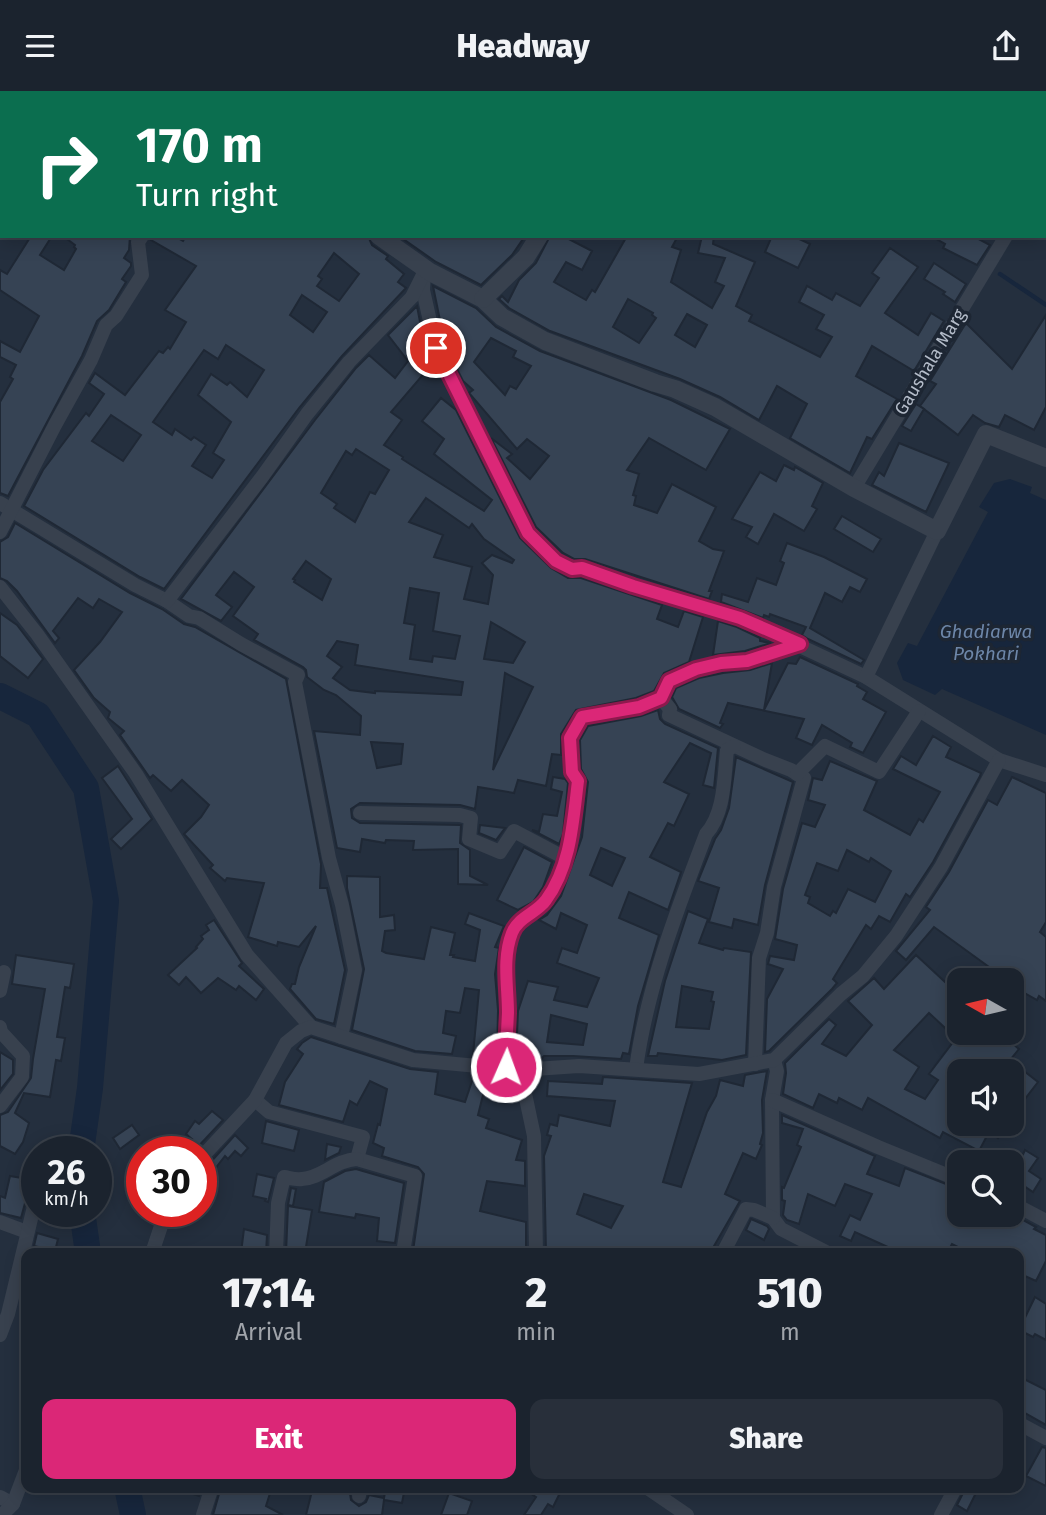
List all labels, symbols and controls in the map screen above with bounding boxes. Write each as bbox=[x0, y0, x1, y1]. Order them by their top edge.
icon: menu bbox=[21, 27, 59, 65]
text: Headway bbox=[456, 27, 590, 65]
icon: share bbox=[987, 27, 1025, 65]
text: 170 m bbox=[136, 116, 263, 175]
icon: right bbox=[21, 119, 112, 210]
text: Turn right bbox=[136, 176, 278, 214]
street label: Gaushala Marg bbox=[890, 304, 971, 419]
pin bbox=[406, 318, 466, 378]
icon: arrive bbox=[417, 329, 455, 367]
water label: Ghadiarwa Pokhari bbox=[940, 620, 1032, 665]
north arrow bbox=[947, 968, 1024, 1045]
map controls bbox=[947, 968, 1024, 1227]
position arrow bbox=[469, 1030, 543, 1104]
button: sound bbox=[947, 1059, 1024, 1136]
speed limit sign: 30 bbox=[126, 1136, 217, 1227]
button: search bbox=[947, 1150, 1024, 1227]
text: 26 bbox=[48, 1151, 85, 1193]
text: km/h bbox=[44, 1188, 89, 1210]
text: 17:14 bbox=[222, 1268, 315, 1318]
text: 2 bbox=[525, 1268, 547, 1318]
text: 510 bbox=[757, 1268, 823, 1318]
text: Arrival bbox=[235, 1318, 302, 1346]
text: min bbox=[516, 1318, 556, 1346]
text: m bbox=[780, 1318, 800, 1346]
button: Exit bbox=[42, 1399, 516, 1479]
button: Share bbox=[530, 1399, 1003, 1479]

